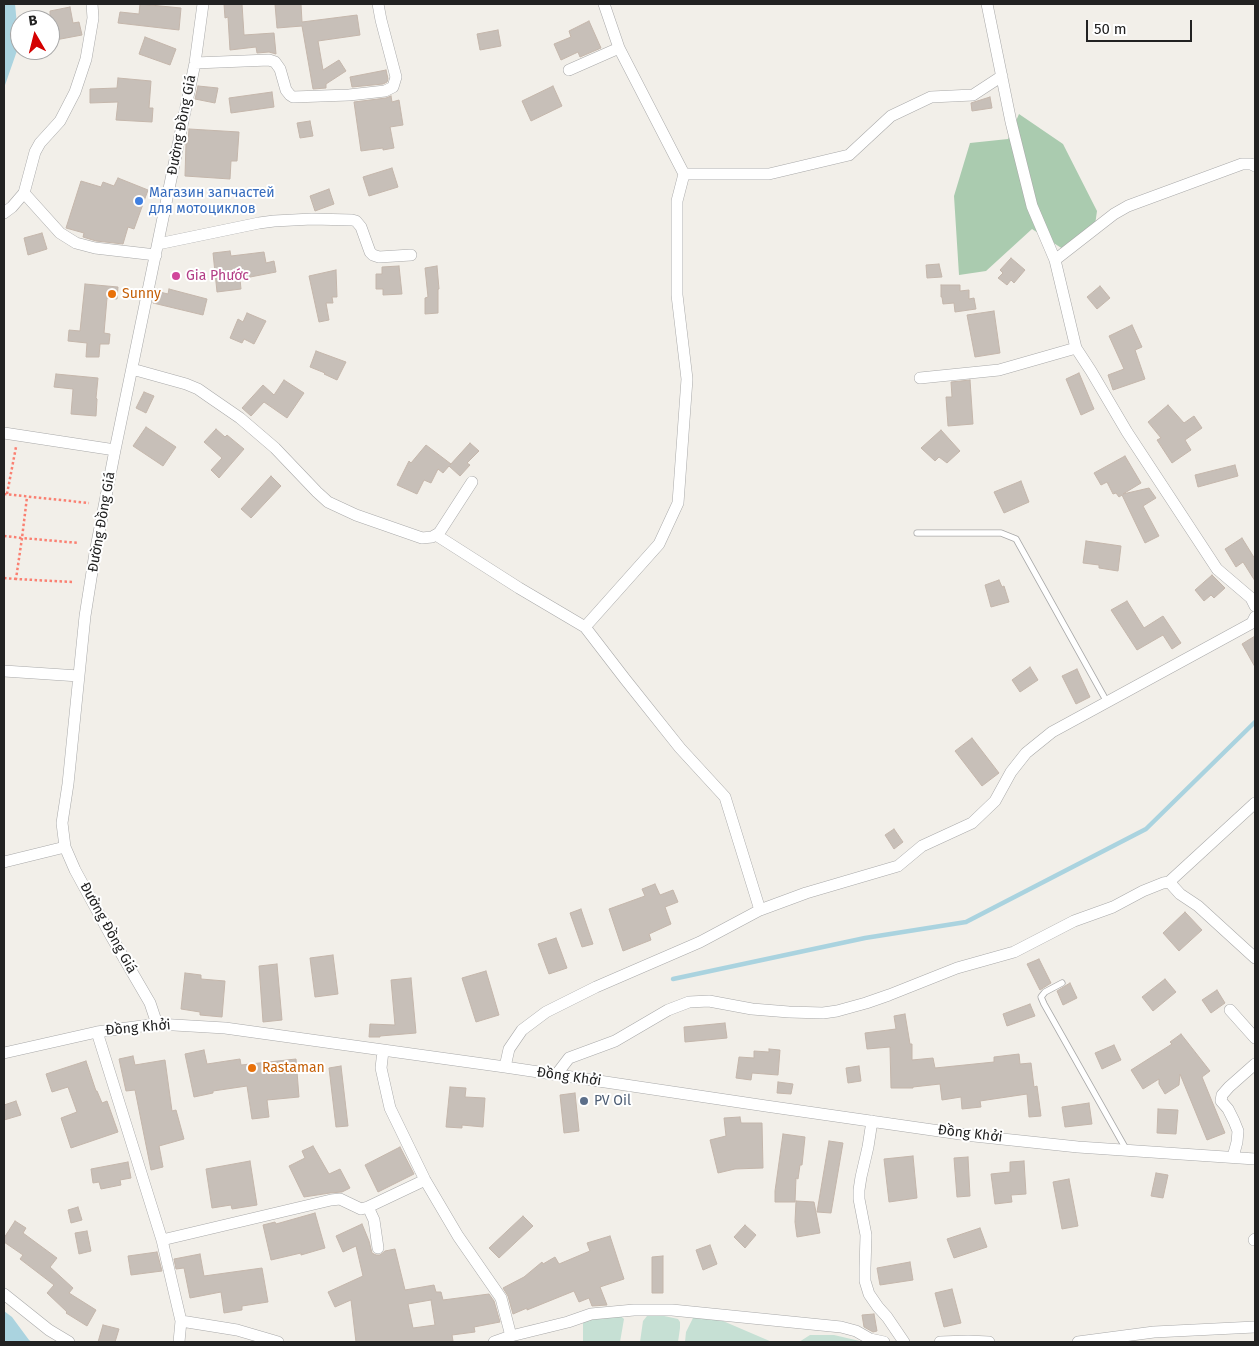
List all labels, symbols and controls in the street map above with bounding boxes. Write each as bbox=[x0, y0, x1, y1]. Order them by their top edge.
north arrow bbox=[10, 10, 60, 60]
scale bar bbox=[1089, 10, 1195, 42]
text: B bbox=[28, 12, 38, 30]
text: 50 m bbox=[1094, 20, 1127, 38]
street label: Đường Đồng Giá bbox=[164, 73, 200, 177]
place label: Магазин запчастей для мотоциклов bbox=[149, 185, 275, 218]
marker: Магазин запчастей для мотоциклов bbox=[133, 195, 145, 207]
place label: Gia Phước bbox=[186, 268, 249, 284]
marker: Gia Phước bbox=[170, 270, 182, 282]
place label: Sunny bbox=[122, 286, 161, 302]
marker: Sunny bbox=[106, 288, 118, 300]
street label: Đường Đồng Giá bbox=[85, 470, 119, 574]
street label: Đường Đồng Giá bbox=[76, 879, 140, 977]
street label: Đồng Khởi bbox=[105, 1017, 171, 1039]
place label: Rastaman bbox=[262, 1060, 325, 1076]
marker: Rastaman bbox=[246, 1062, 258, 1074]
street label: Đồng Khởi bbox=[536, 1064, 602, 1090]
place label: PV Oil bbox=[594, 1093, 631, 1109]
marker: PV Oil bbox=[578, 1095, 590, 1107]
street label: Đồng Khởi bbox=[937, 1122, 1003, 1146]

